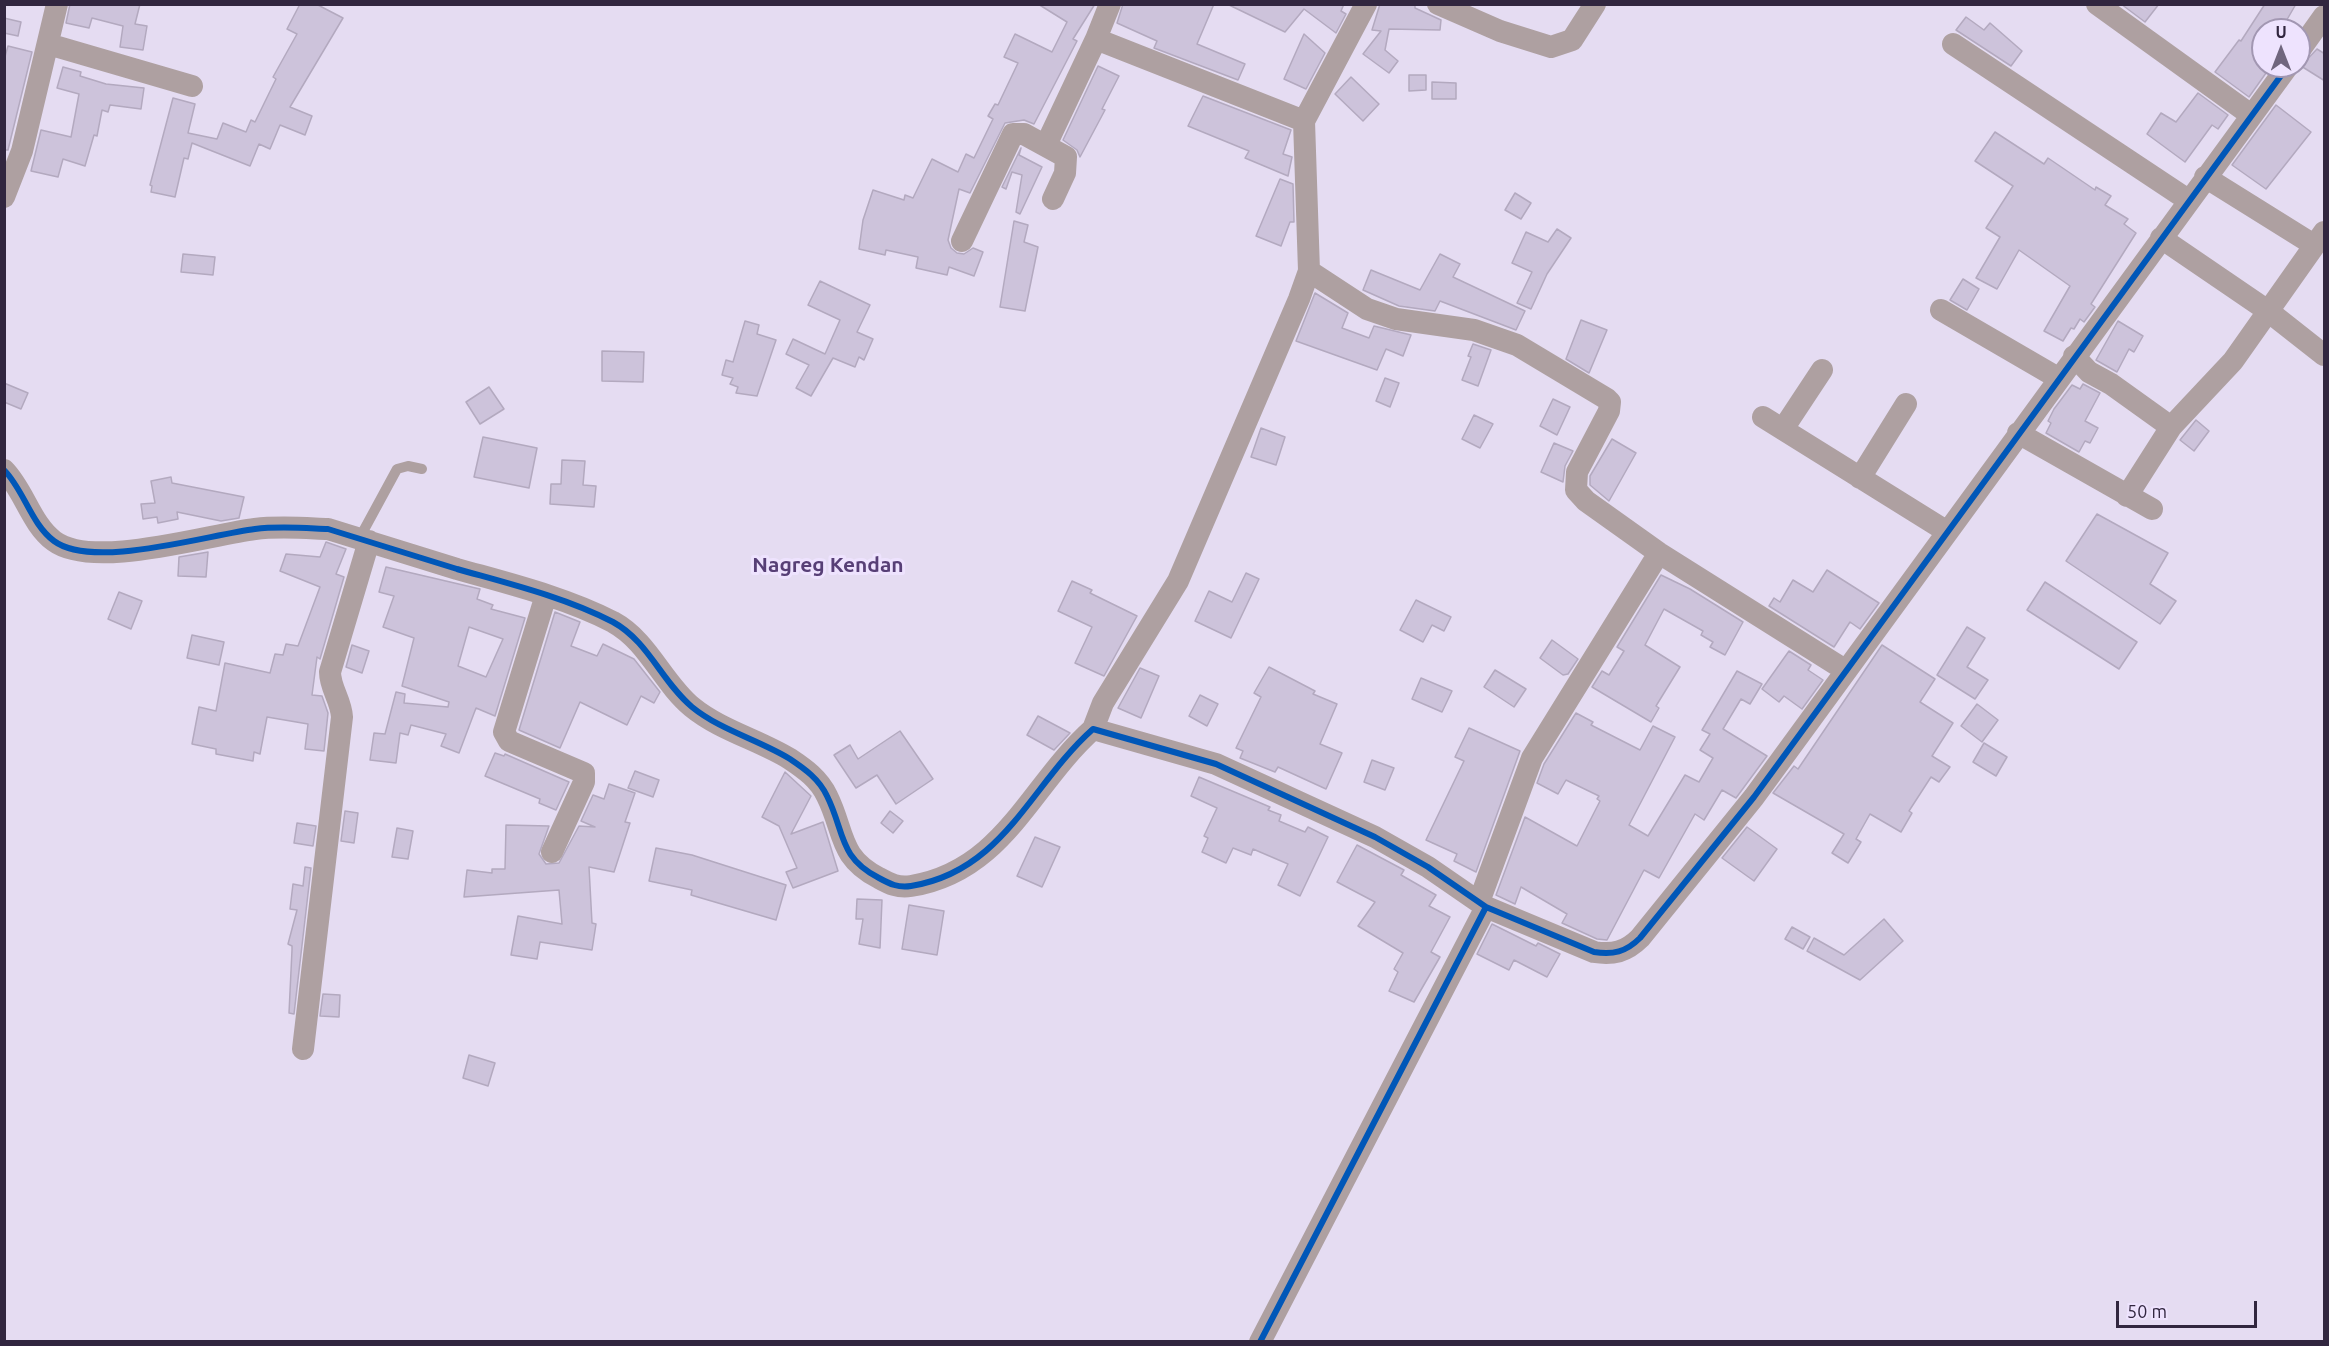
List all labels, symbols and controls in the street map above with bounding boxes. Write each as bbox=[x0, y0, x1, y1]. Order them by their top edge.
north arrow bbox=[2251, 18, 2311, 78]
text: U bbox=[2275, 23, 2287, 41]
district label: Nagreg Kendan bbox=[752, 552, 904, 578]
scale bar bbox=[2119, 1289, 2260, 1327]
text: 50 m bbox=[2127, 1301, 2167, 1321]

